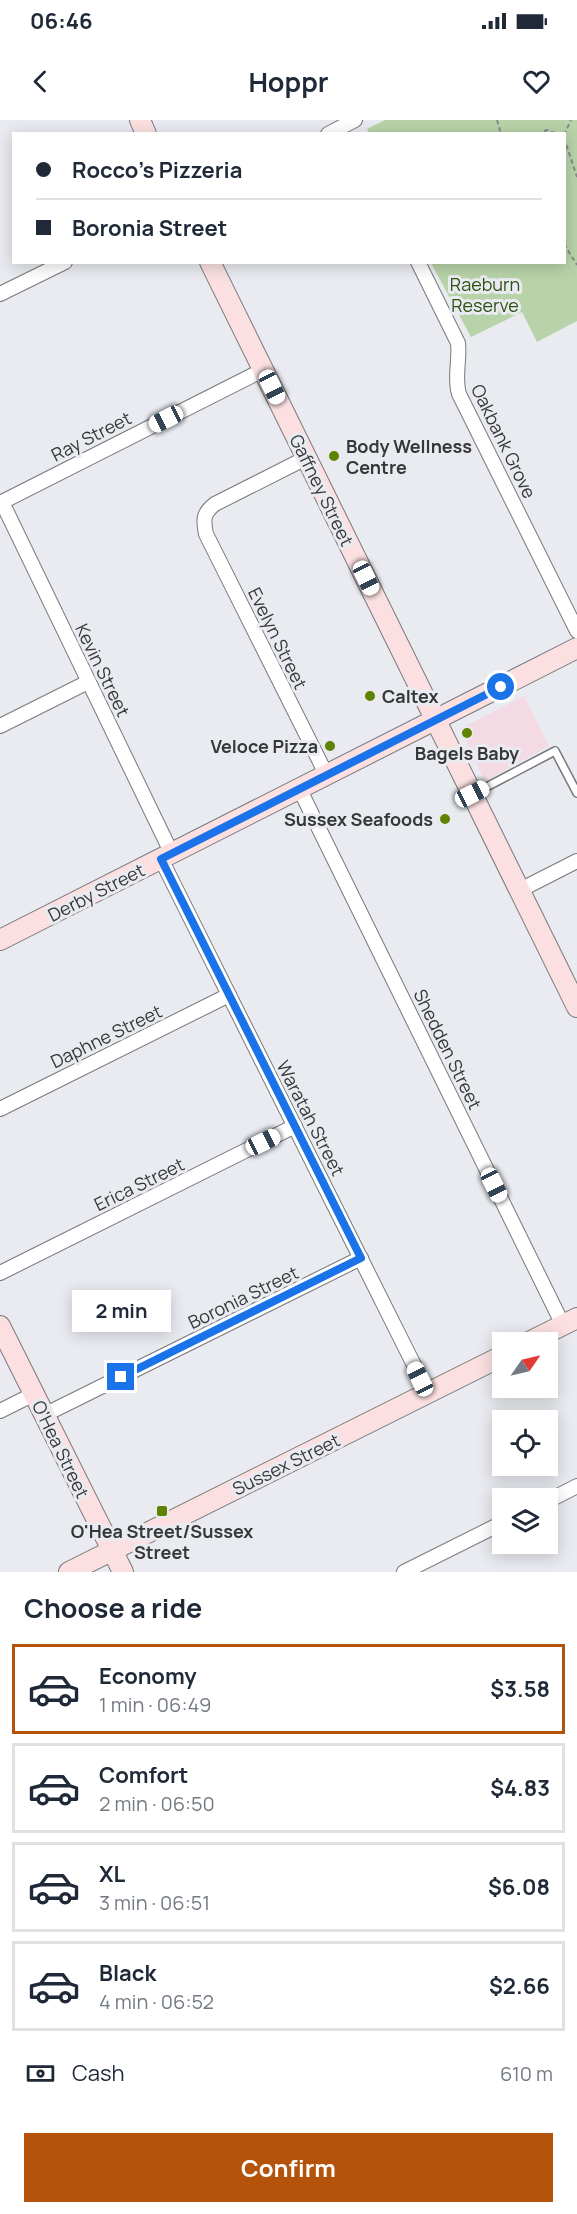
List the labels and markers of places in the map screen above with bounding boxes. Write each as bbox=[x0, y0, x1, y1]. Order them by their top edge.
place label: Body Wellness Centre bbox=[346, 434, 472, 479]
marker: Body Wellness Centre bbox=[327, 449, 341, 463]
place label: Caltex bbox=[382, 684, 438, 708]
marker: Caltex bbox=[363, 689, 377, 703]
marker: Bagels Baby bbox=[460, 726, 474, 740]
place label: Veloce Pizza bbox=[210, 734, 318, 758]
marker: Veloce Pizza bbox=[323, 739, 337, 753]
place label: Bagels Baby bbox=[415, 741, 519, 765]
place label: Sussex Seafoods bbox=[284, 807, 433, 831]
marker: Sussex Seafoods bbox=[438, 812, 452, 826]
marker: O'Hea Street/Sussex Street bbox=[155, 1504, 169, 1518]
place label: O'Hea Street/Sussex Street bbox=[71, 1519, 253, 1564]

